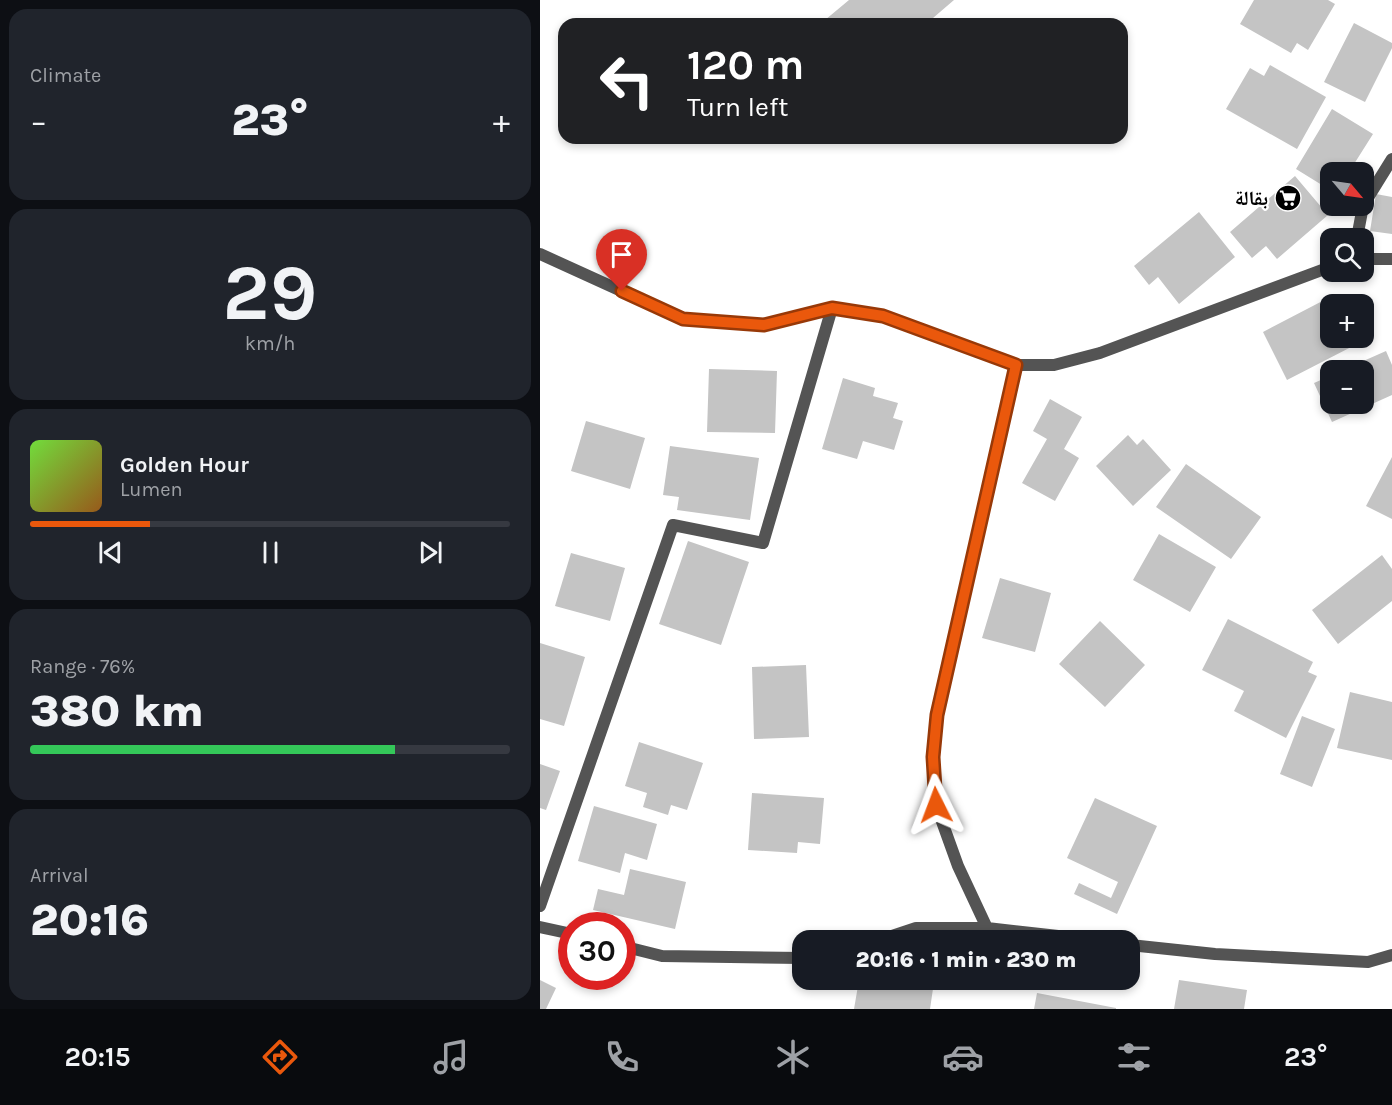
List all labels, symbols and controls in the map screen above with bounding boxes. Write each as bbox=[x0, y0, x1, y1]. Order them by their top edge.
text: 120 m bbox=[687, 40, 804, 90]
icon: left bbox=[588, 42, 666, 120]
text: Climate bbox=[30, 64, 101, 87]
text: Turn left bbox=[687, 91, 788, 123]
text: 23° bbox=[231, 94, 309, 146]
text: − bbox=[30, 102, 47, 140]
text: + bbox=[493, 102, 510, 140]
north arrow bbox=[1320, 162, 1374, 216]
map controls bbox=[1320, 162, 1374, 414]
supermarket icon: بقالة bbox=[1273, 183, 1303, 213]
place label: بقالة bbox=[1235, 187, 1268, 210]
button: search bbox=[1320, 228, 1374, 282]
pin bbox=[596, 229, 647, 291]
icon: arrive bbox=[605, 238, 638, 271]
text: 29 bbox=[223, 247, 317, 339]
button: + bbox=[1320, 294, 1374, 348]
text: km/h bbox=[245, 332, 295, 355]
button: − bbox=[1320, 360, 1374, 414]
text: Golden Hour bbox=[120, 452, 249, 478]
text: Lumen bbox=[120, 478, 183, 501]
icon: previous bbox=[94, 536, 127, 569]
icon: pause bbox=[254, 536, 287, 569]
icon: next bbox=[414, 536, 447, 569]
text: Range · 76% bbox=[30, 655, 135, 678]
text: 380 km bbox=[30, 685, 204, 737]
position arrow bbox=[904, 773, 968, 837]
text: Arrival bbox=[30, 864, 89, 887]
text: 20:16 bbox=[30, 894, 149, 946]
speed limit sign: 30 bbox=[558, 912, 636, 990]
text: 20:16 · 1 min · 230 m bbox=[856, 947, 1076, 973]
icon: directions bbox=[259, 1036, 301, 1078]
icon: music bbox=[430, 1036, 472, 1078]
icon: phone bbox=[601, 1036, 643, 1078]
icon: climate bbox=[772, 1036, 814, 1078]
icon: car bbox=[942, 1036, 984, 1078]
icon: filters bbox=[1113, 1036, 1155, 1078]
text: 20:15 bbox=[64, 1041, 130, 1073]
text: 23° bbox=[1284, 1041, 1328, 1073]

